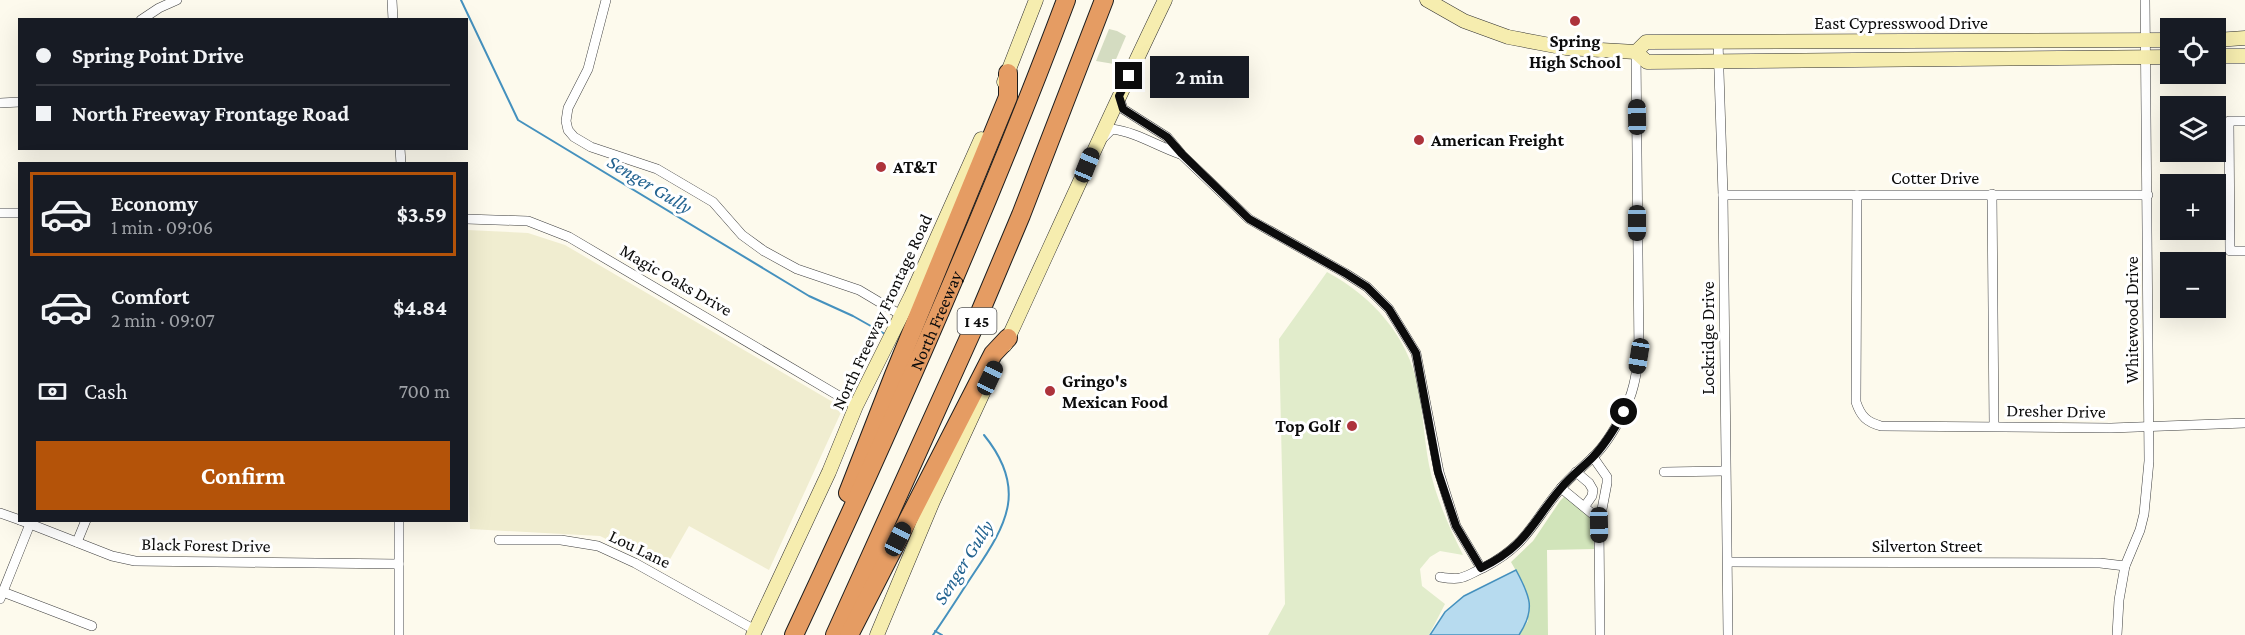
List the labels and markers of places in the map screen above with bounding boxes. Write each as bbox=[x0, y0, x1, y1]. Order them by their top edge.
marker: Spring High School bbox=[1568, 14, 1582, 28]
place label: Spring High School bbox=[1529, 31, 1621, 72]
place label: American Freight bbox=[1430, 130, 1564, 150]
marker: American Freight bbox=[1412, 133, 1426, 147]
place label: AT&T bbox=[892, 157, 938, 177]
marker: AT&T bbox=[874, 160, 888, 174]
place label: Gringo's Mexican Food bbox=[1062, 371, 1168, 412]
marker: Gringo's Mexican Food bbox=[1043, 384, 1057, 398]
place label: Top Golf bbox=[1275, 416, 1341, 436]
marker: Top Golf bbox=[1345, 419, 1359, 433]

